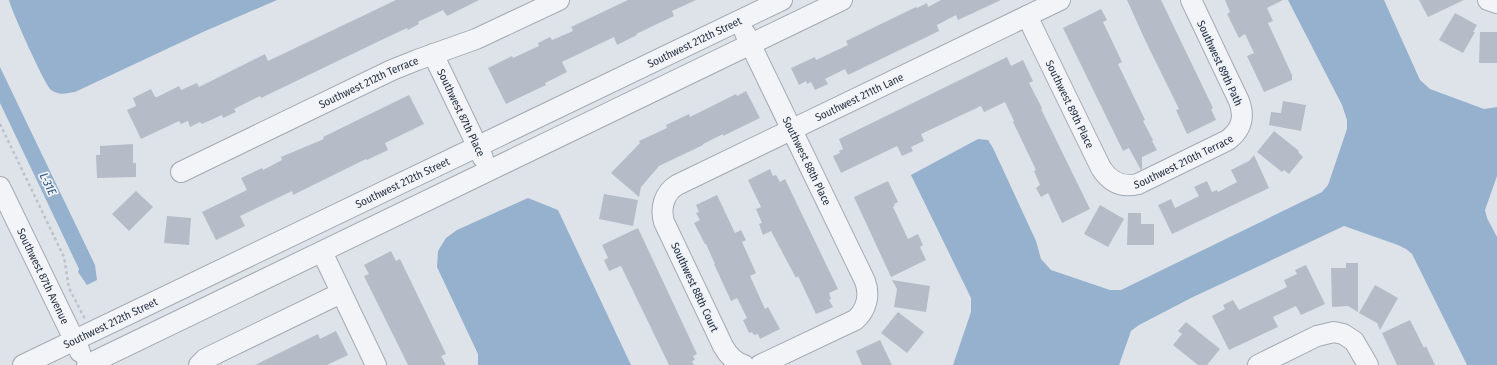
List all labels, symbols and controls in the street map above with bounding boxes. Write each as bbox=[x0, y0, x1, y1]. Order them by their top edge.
street label: Southwest 212th Street bbox=[645, 14, 744, 71]
street label: Southwest 89th Path bbox=[1194, 19, 1245, 108]
street label: Southwest 212th Terrace bbox=[317, 54, 420, 111]
street label: Southwest 89th Place bbox=[1042, 58, 1096, 151]
street label: Southwest 87th Place bbox=[434, 67, 487, 159]
street label: Southwest 211th Lane bbox=[813, 71, 906, 124]
street label: Southwest 88th Place bbox=[779, 115, 833, 207]
street label: Southwest 210th Terrace bbox=[1133, 132, 1236, 192]
street label: Southwest 212th Street bbox=[353, 155, 452, 211]
water label: L-31E bbox=[37, 170, 60, 198]
street label: Southwest 87th Avenue bbox=[14, 226, 71, 326]
street label: Southwest 88th Court bbox=[668, 240, 721, 334]
street label: Southwest 212th Street bbox=[61, 295, 160, 352]

